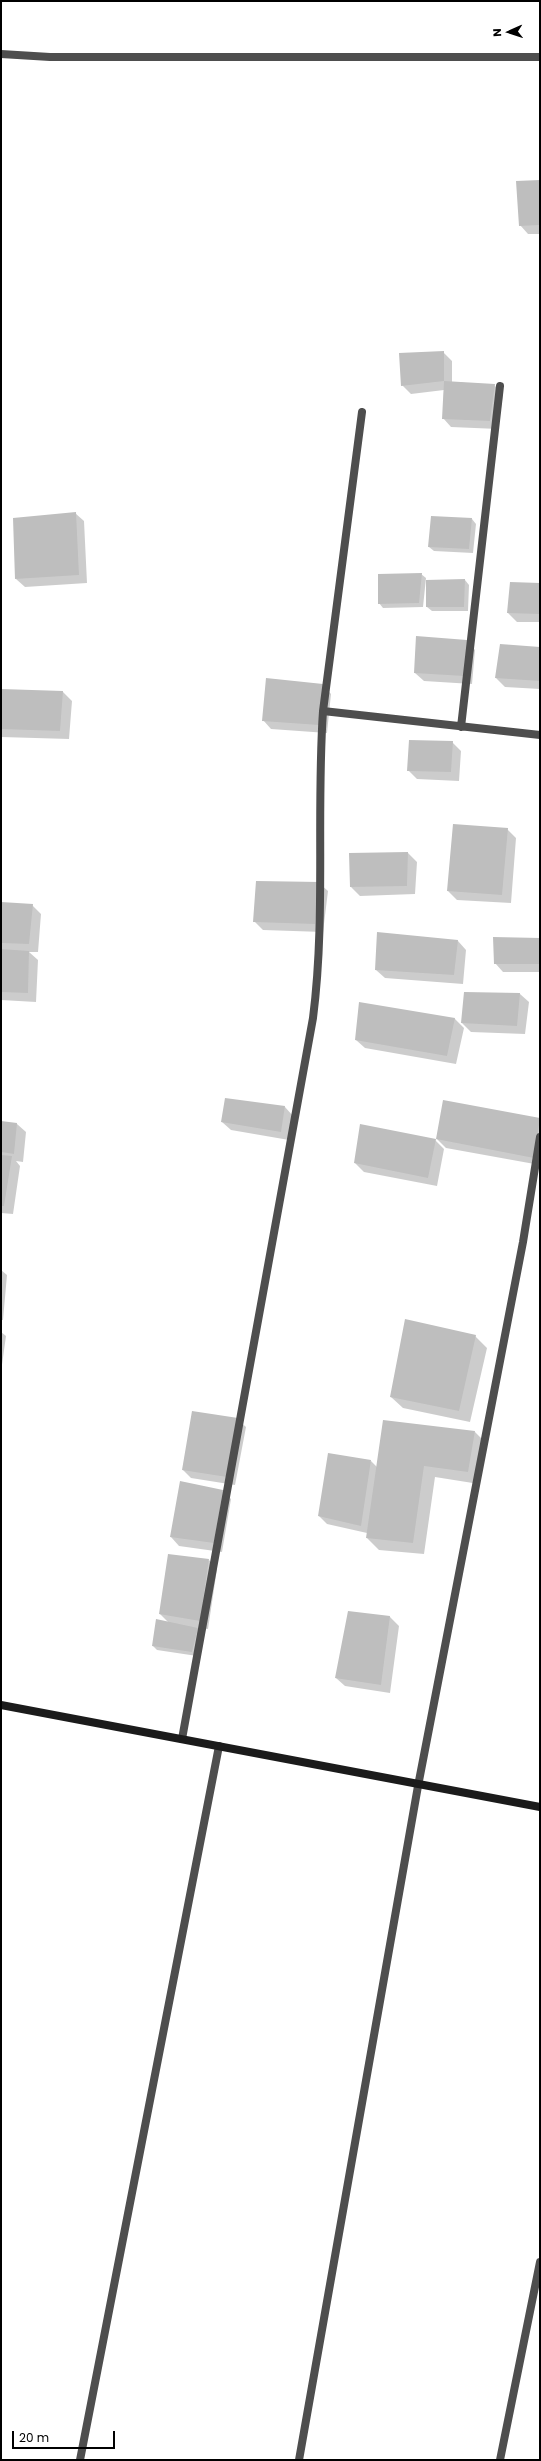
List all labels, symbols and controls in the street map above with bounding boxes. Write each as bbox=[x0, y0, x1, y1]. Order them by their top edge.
north arrow bbox=[489, 12, 529, 52]
text: N bbox=[489, 28, 505, 37]
scale bar bbox=[14, 2423, 117, 2449]
text: 20 m bbox=[19, 2429, 49, 2446]

